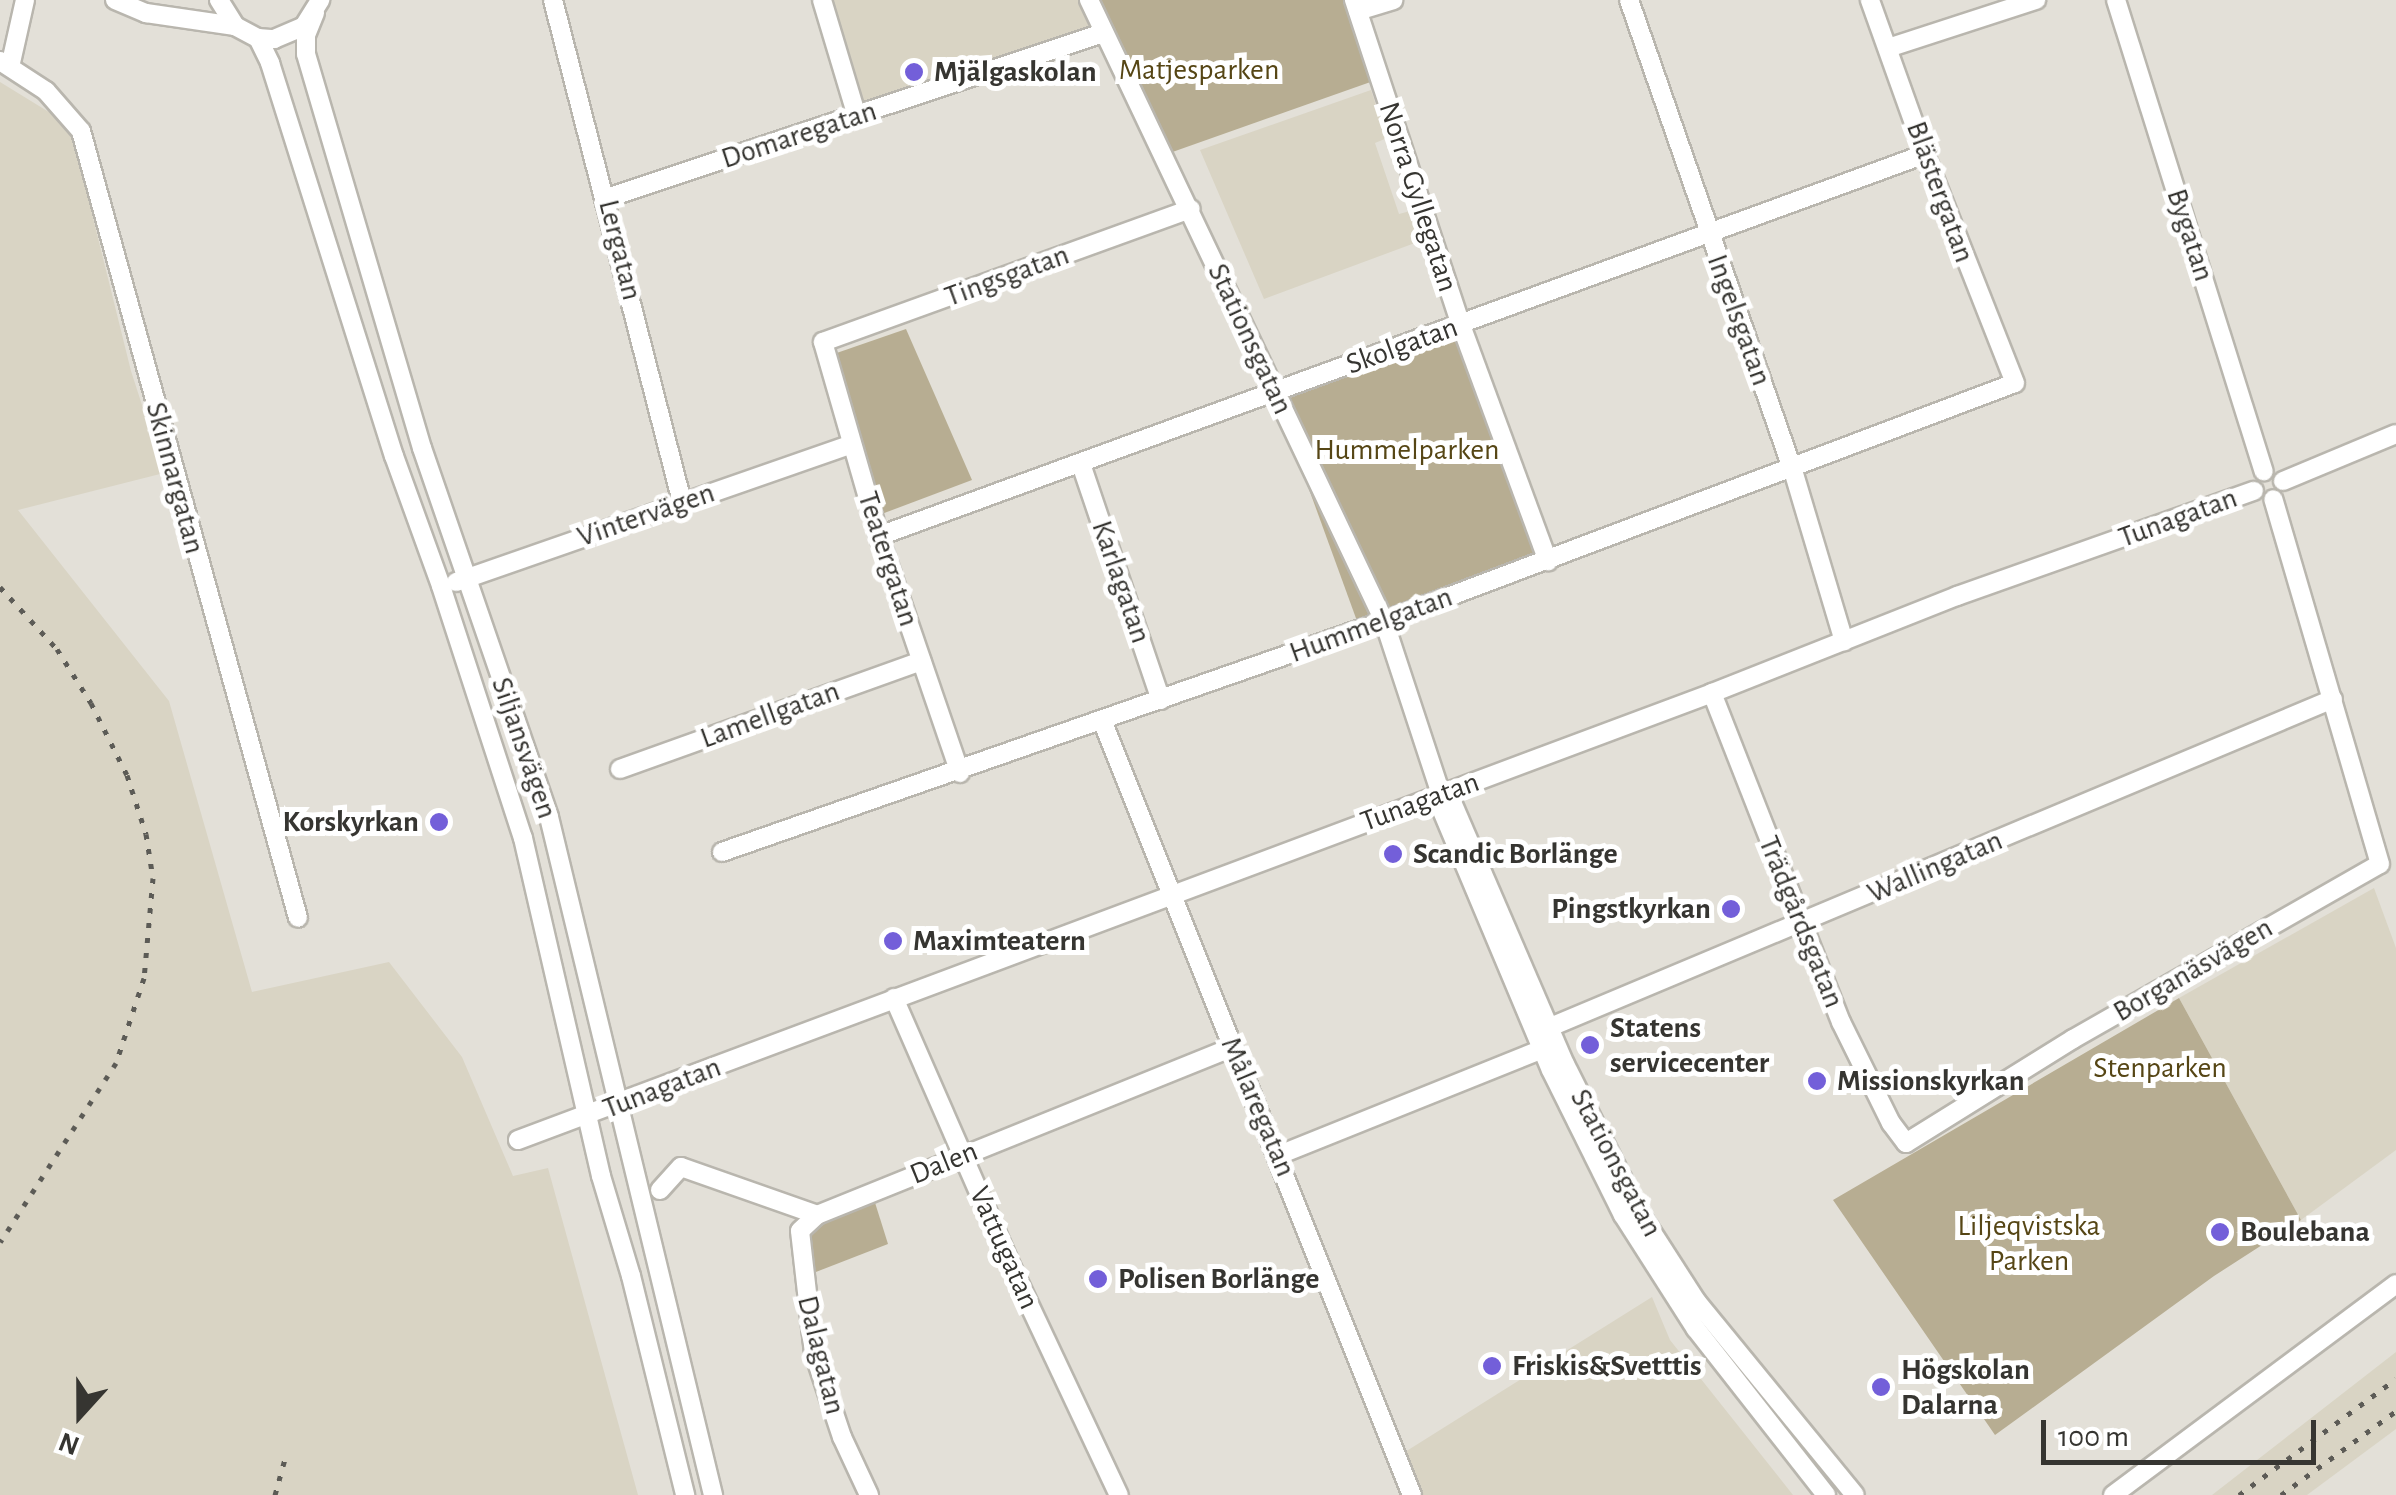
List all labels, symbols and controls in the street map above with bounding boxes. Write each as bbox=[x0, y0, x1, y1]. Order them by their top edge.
park label: Matjesparken bbox=[1119, 52, 1279, 88]
place label: Mjälgaskolan bbox=[934, 54, 1097, 90]
marker: Mjälgaskolan bbox=[903, 61, 925, 83]
street label: Domaregatan bbox=[717, 93, 881, 177]
street label: Norra Gyllegatan bbox=[1370, 98, 1466, 296]
street label: Blästergatan bbox=[1898, 116, 1982, 268]
street label: Bygatan bbox=[2158, 184, 2222, 286]
street label: Lergatan bbox=[590, 196, 650, 304]
street label: Tingsgatan bbox=[940, 237, 1074, 315]
street label: Ingelsgatan bbox=[1699, 250, 1779, 390]
street label: Stationsgatan bbox=[1199, 258, 1301, 420]
street label: Skolgatan bbox=[1341, 309, 1463, 383]
street label: Skinnargatan bbox=[138, 398, 212, 558]
park label: Hummelparken bbox=[1314, 432, 1500, 468]
street label: Vintervägen bbox=[573, 475, 719, 555]
street label: Tunagatan bbox=[2114, 480, 2242, 556]
street label: Teatergatan bbox=[849, 487, 927, 631]
street label: Karlagatan bbox=[1083, 516, 1159, 648]
street label: Hummelgatan bbox=[1285, 579, 1457, 671]
street label: Siljansvägen bbox=[483, 673, 565, 823]
street label: Lamellgatan bbox=[696, 673, 844, 757]
street label: Tunagatan bbox=[1356, 764, 1484, 840]
place label: Korskyrkan bbox=[283, 804, 419, 840]
marker: Korskyrkan bbox=[428, 811, 450, 833]
street label: Wallingatan bbox=[1862, 822, 2008, 912]
street label: Trädgårdsgatan bbox=[1750, 831, 1852, 1013]
place label: Scandic Borlänge bbox=[1413, 836, 1618, 872]
marker: Scandic Borlänge bbox=[1382, 843, 1404, 865]
place label: Pingstkyrkan bbox=[1551, 891, 1711, 927]
marker: Pingstkyrkan bbox=[1720, 898, 1742, 920]
street label: Borganäsvägen bbox=[2107, 910, 2279, 1030]
place label: Maximteatern bbox=[913, 923, 1086, 959]
marker: Maximteatern bbox=[882, 930, 904, 952]
place label: Statens servicecenter bbox=[1610, 1010, 1769, 1080]
street label: Målaregatan bbox=[1213, 1032, 1303, 1182]
marker: Statens servicecenter bbox=[1579, 1034, 1601, 1056]
street label: Tunagatan bbox=[598, 1049, 726, 1127]
park label: Stenparken bbox=[2093, 1050, 2227, 1086]
place label: Missionskyrkan bbox=[1837, 1063, 2025, 1099]
marker: Missionskyrkan bbox=[1806, 1070, 1828, 1092]
street label: Stationsgatan bbox=[1562, 1083, 1670, 1243]
street label: Dalen bbox=[905, 1133, 983, 1193]
street label: Vattugatan bbox=[961, 1181, 1047, 1315]
park label: Liljeqvistska Parken bbox=[1958, 1208, 2100, 1278]
place label: Boulebana bbox=[2240, 1214, 2370, 1250]
marker: Boulebana bbox=[2209, 1221, 2231, 1243]
place label: Polisen Borlänge bbox=[1118, 1261, 1319, 1297]
marker: Polisen Borlänge bbox=[1087, 1268, 1109, 1290]
street label: Dalagatan bbox=[789, 1292, 853, 1418]
place label: Friskis&Svetttis bbox=[1512, 1348, 1702, 1384]
place label: Högskolan Dalarna bbox=[1901, 1352, 2030, 1422]
marker: Friskis&Svetttis bbox=[1481, 1355, 1503, 1377]
north arrow bbox=[30, 1365, 130, 1465]
marker: Högskolan Dalarna bbox=[1870, 1376, 1892, 1398]
scale bar bbox=[2046, 1400, 2321, 1462]
text: 100 m bbox=[2058, 1422, 2129, 1452]
text: N bbox=[55, 1426, 83, 1460]

